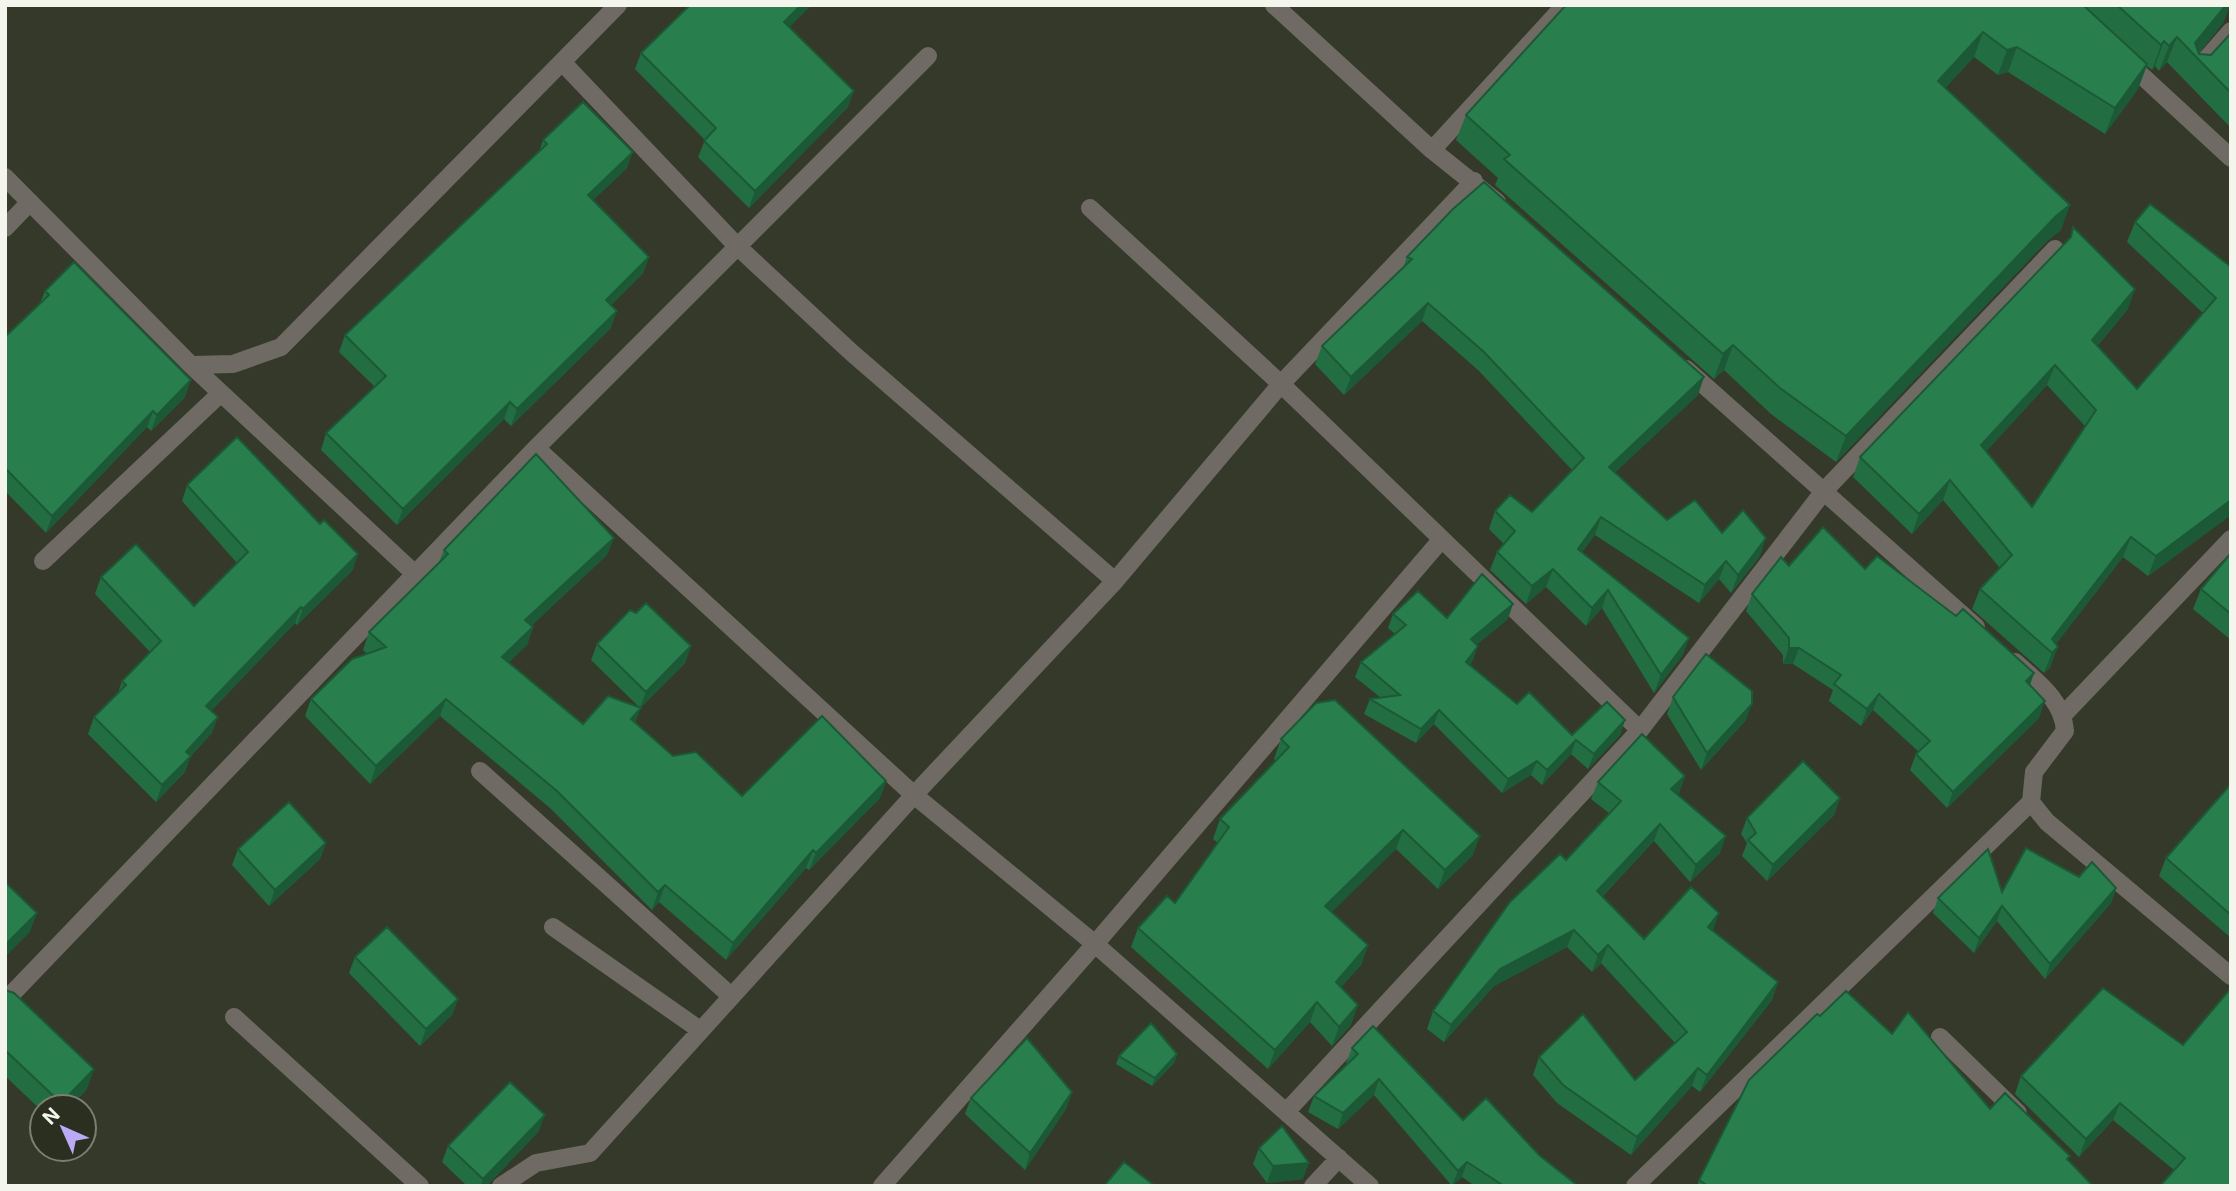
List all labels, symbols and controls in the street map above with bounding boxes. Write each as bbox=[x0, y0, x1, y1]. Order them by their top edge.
north arrow bbox=[28, 1093, 98, 1163]
text: N bbox=[38, 1103, 65, 1130]

